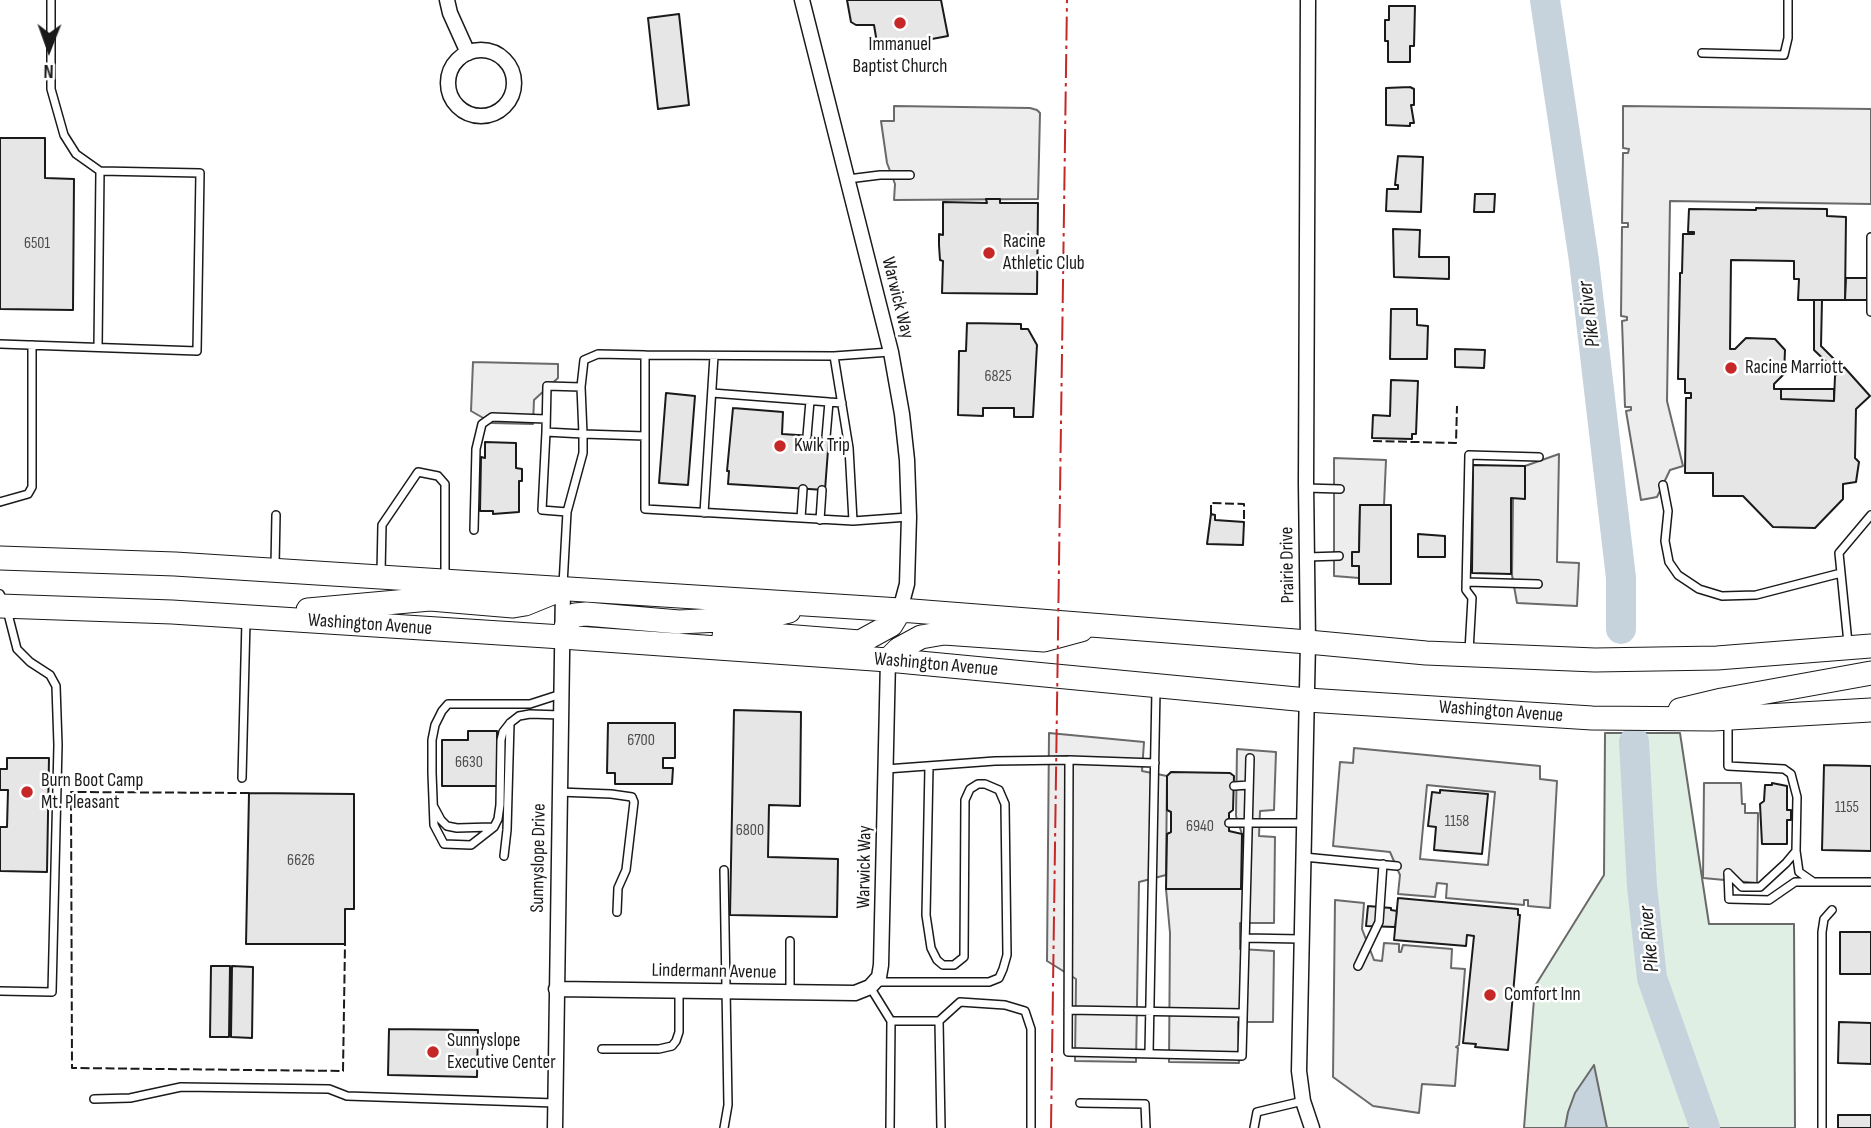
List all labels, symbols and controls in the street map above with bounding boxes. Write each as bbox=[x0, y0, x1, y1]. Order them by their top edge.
north arrow bbox=[14, 14, 84, 84]
marker: Immanuel Baptist Church bbox=[892, 15, 908, 31]
place label: Immanuel Baptist Church bbox=[853, 34, 947, 78]
text: N bbox=[43, 59, 54, 82]
place label: Racine Athletic Club bbox=[1003, 231, 1085, 275]
house number: 6501 bbox=[24, 234, 50, 254]
marker: Racine Athletic Club bbox=[981, 245, 997, 261]
street label: Warwick Way bbox=[876, 255, 918, 341]
water label: Pike River bbox=[1573, 279, 1607, 349]
place label: Racine Marriott bbox=[1745, 357, 1843, 379]
marker: Racine Marriott bbox=[1723, 360, 1739, 376]
house number: 6825 bbox=[984, 367, 1012, 387]
place label: Kwik Trip bbox=[794, 435, 850, 457]
marker: Kwik Trip bbox=[772, 438, 788, 454]
street label: Prairie Drive bbox=[1276, 526, 1300, 604]
street label: Washington Avenue bbox=[307, 609, 433, 641]
street label: Washington Avenue bbox=[873, 648, 999, 682]
street label: Washington Avenue bbox=[1438, 696, 1564, 728]
house number: 6700 bbox=[627, 731, 655, 751]
house number: 6630 bbox=[455, 753, 483, 773]
place label: Burn Boot Camp Mt. Pleasant bbox=[41, 770, 143, 814]
marker: Burn Boot Camp Mt. Pleasant bbox=[19, 784, 35, 800]
house number: 1155 bbox=[1835, 798, 1859, 818]
street label: Sunnyslope Drive bbox=[527, 803, 551, 913]
house number: 1158 bbox=[1445, 812, 1469, 832]
house number: 6940 bbox=[1186, 817, 1214, 837]
house number: 6800 bbox=[736, 821, 764, 841]
street label: Warwick Way bbox=[853, 825, 877, 909]
house number: 6626 bbox=[287, 851, 315, 871]
water label: Pike River bbox=[1635, 905, 1665, 973]
street label: Lindermann Avenue bbox=[651, 960, 777, 984]
place label: Comfort Inn bbox=[1504, 984, 1581, 1006]
marker: Comfort Inn bbox=[1482, 987, 1498, 1003]
place label: Sunnyslope Executive Center bbox=[447, 1030, 556, 1074]
marker: Sunnyslope Executive Center bbox=[425, 1044, 441, 1060]

